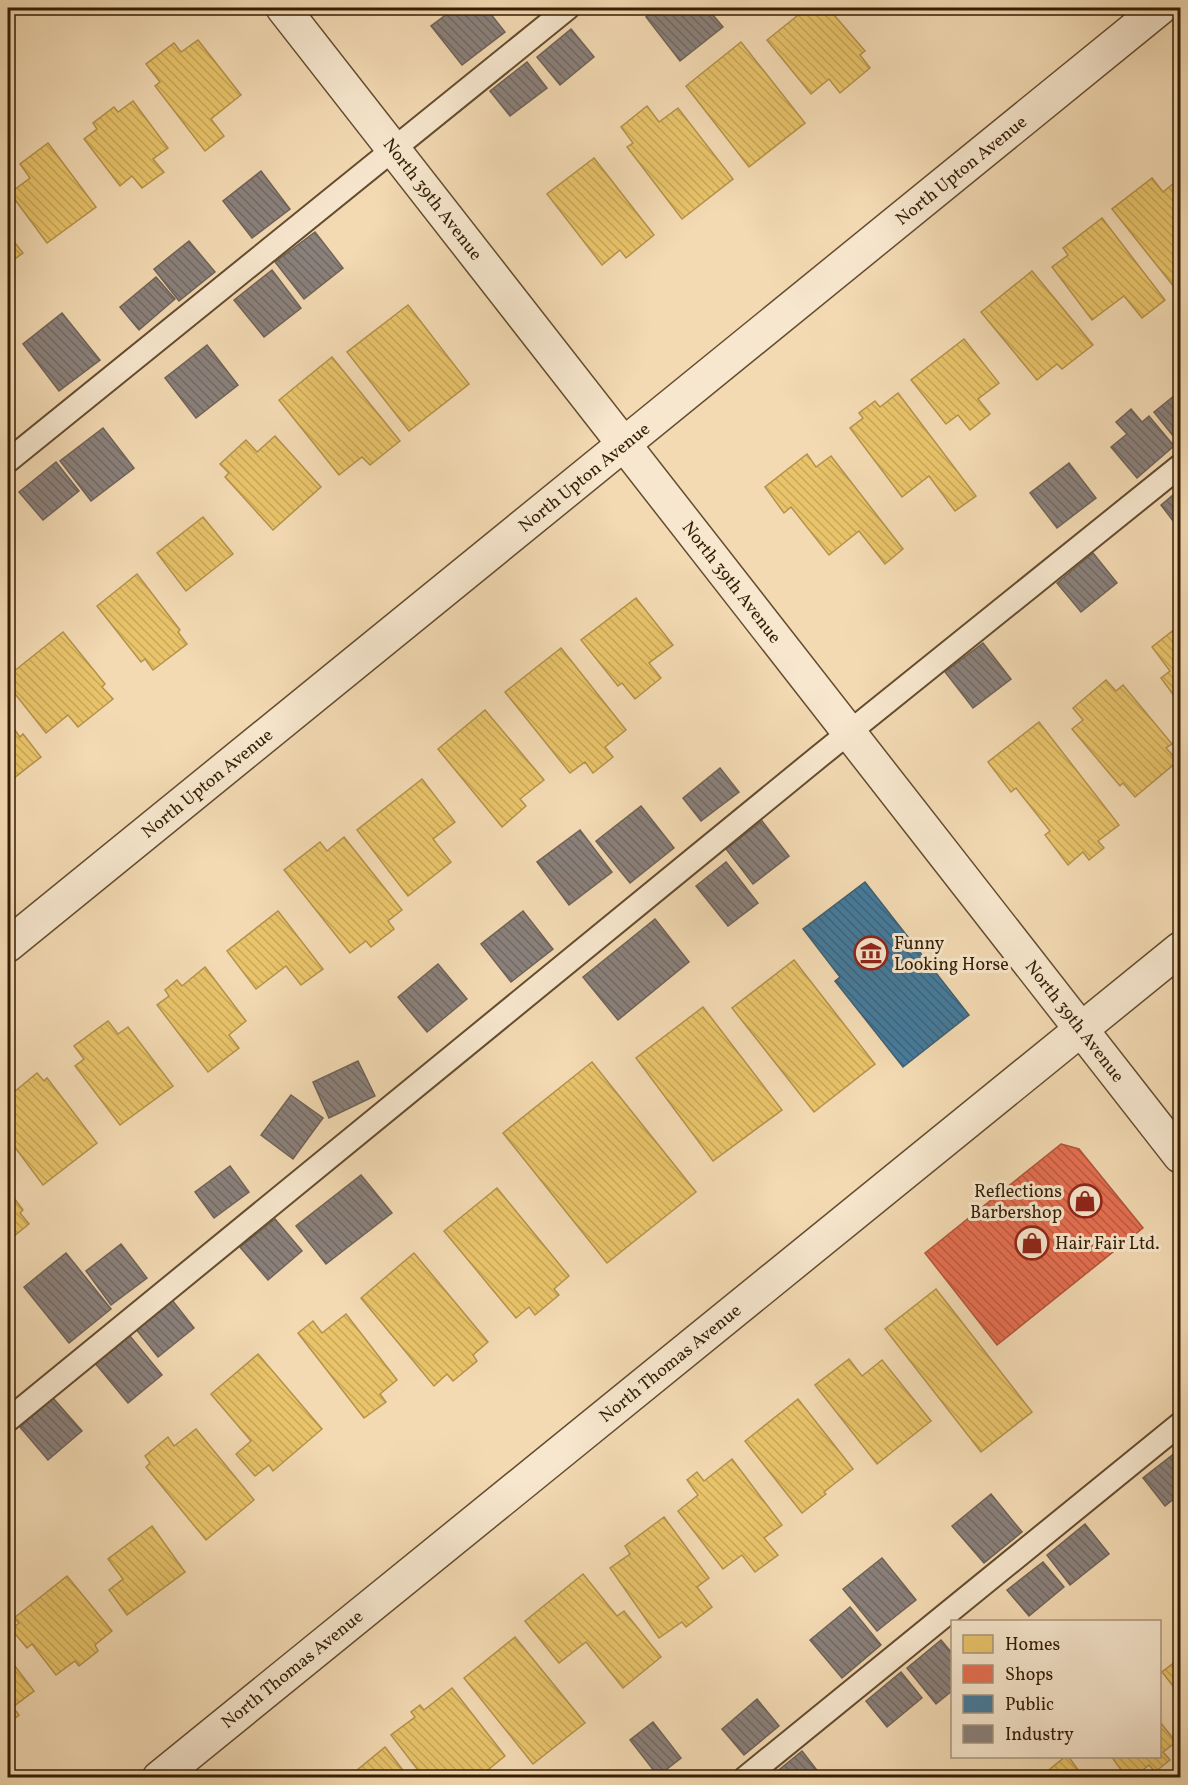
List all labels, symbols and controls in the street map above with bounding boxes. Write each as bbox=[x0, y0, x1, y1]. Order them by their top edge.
street label: North Upton Avenue bbox=[891, 110, 1033, 232]
street label: North 39th Avenue bbox=[376, 134, 487, 266]
street label: North Upton Avenue bbox=[514, 417, 656, 539]
street label: North 39th Avenue bbox=[675, 517, 786, 649]
street label: North Upton Avenue bbox=[137, 723, 279, 845]
place label: Funny Looking Horse bbox=[894, 932, 1009, 978]
museum icon: Funny Looking Horse bbox=[853, 935, 889, 971]
street label: North 39th Avenue bbox=[1018, 956, 1129, 1088]
place label: Reflections Barbershop bbox=[970, 1180, 1062, 1226]
shop icon: Reflections Barbershop bbox=[1067, 1183, 1103, 1219]
shop icon: Hair Fair Ltd. bbox=[1014, 1225, 1050, 1261]
place label: Hair Fair Ltd. bbox=[1055, 1232, 1159, 1257]
street label: North Thomas Avenue bbox=[595, 1299, 747, 1429]
street label: North Thomas Avenue bbox=[217, 1605, 369, 1735]
legend bbox=[951, 1620, 1161, 1758]
text: Homes bbox=[1005, 1633, 1060, 1658]
text: Shops bbox=[1005, 1663, 1053, 1688]
text: Public bbox=[1005, 1693, 1054, 1718]
text: Industry bbox=[1005, 1723, 1074, 1748]

